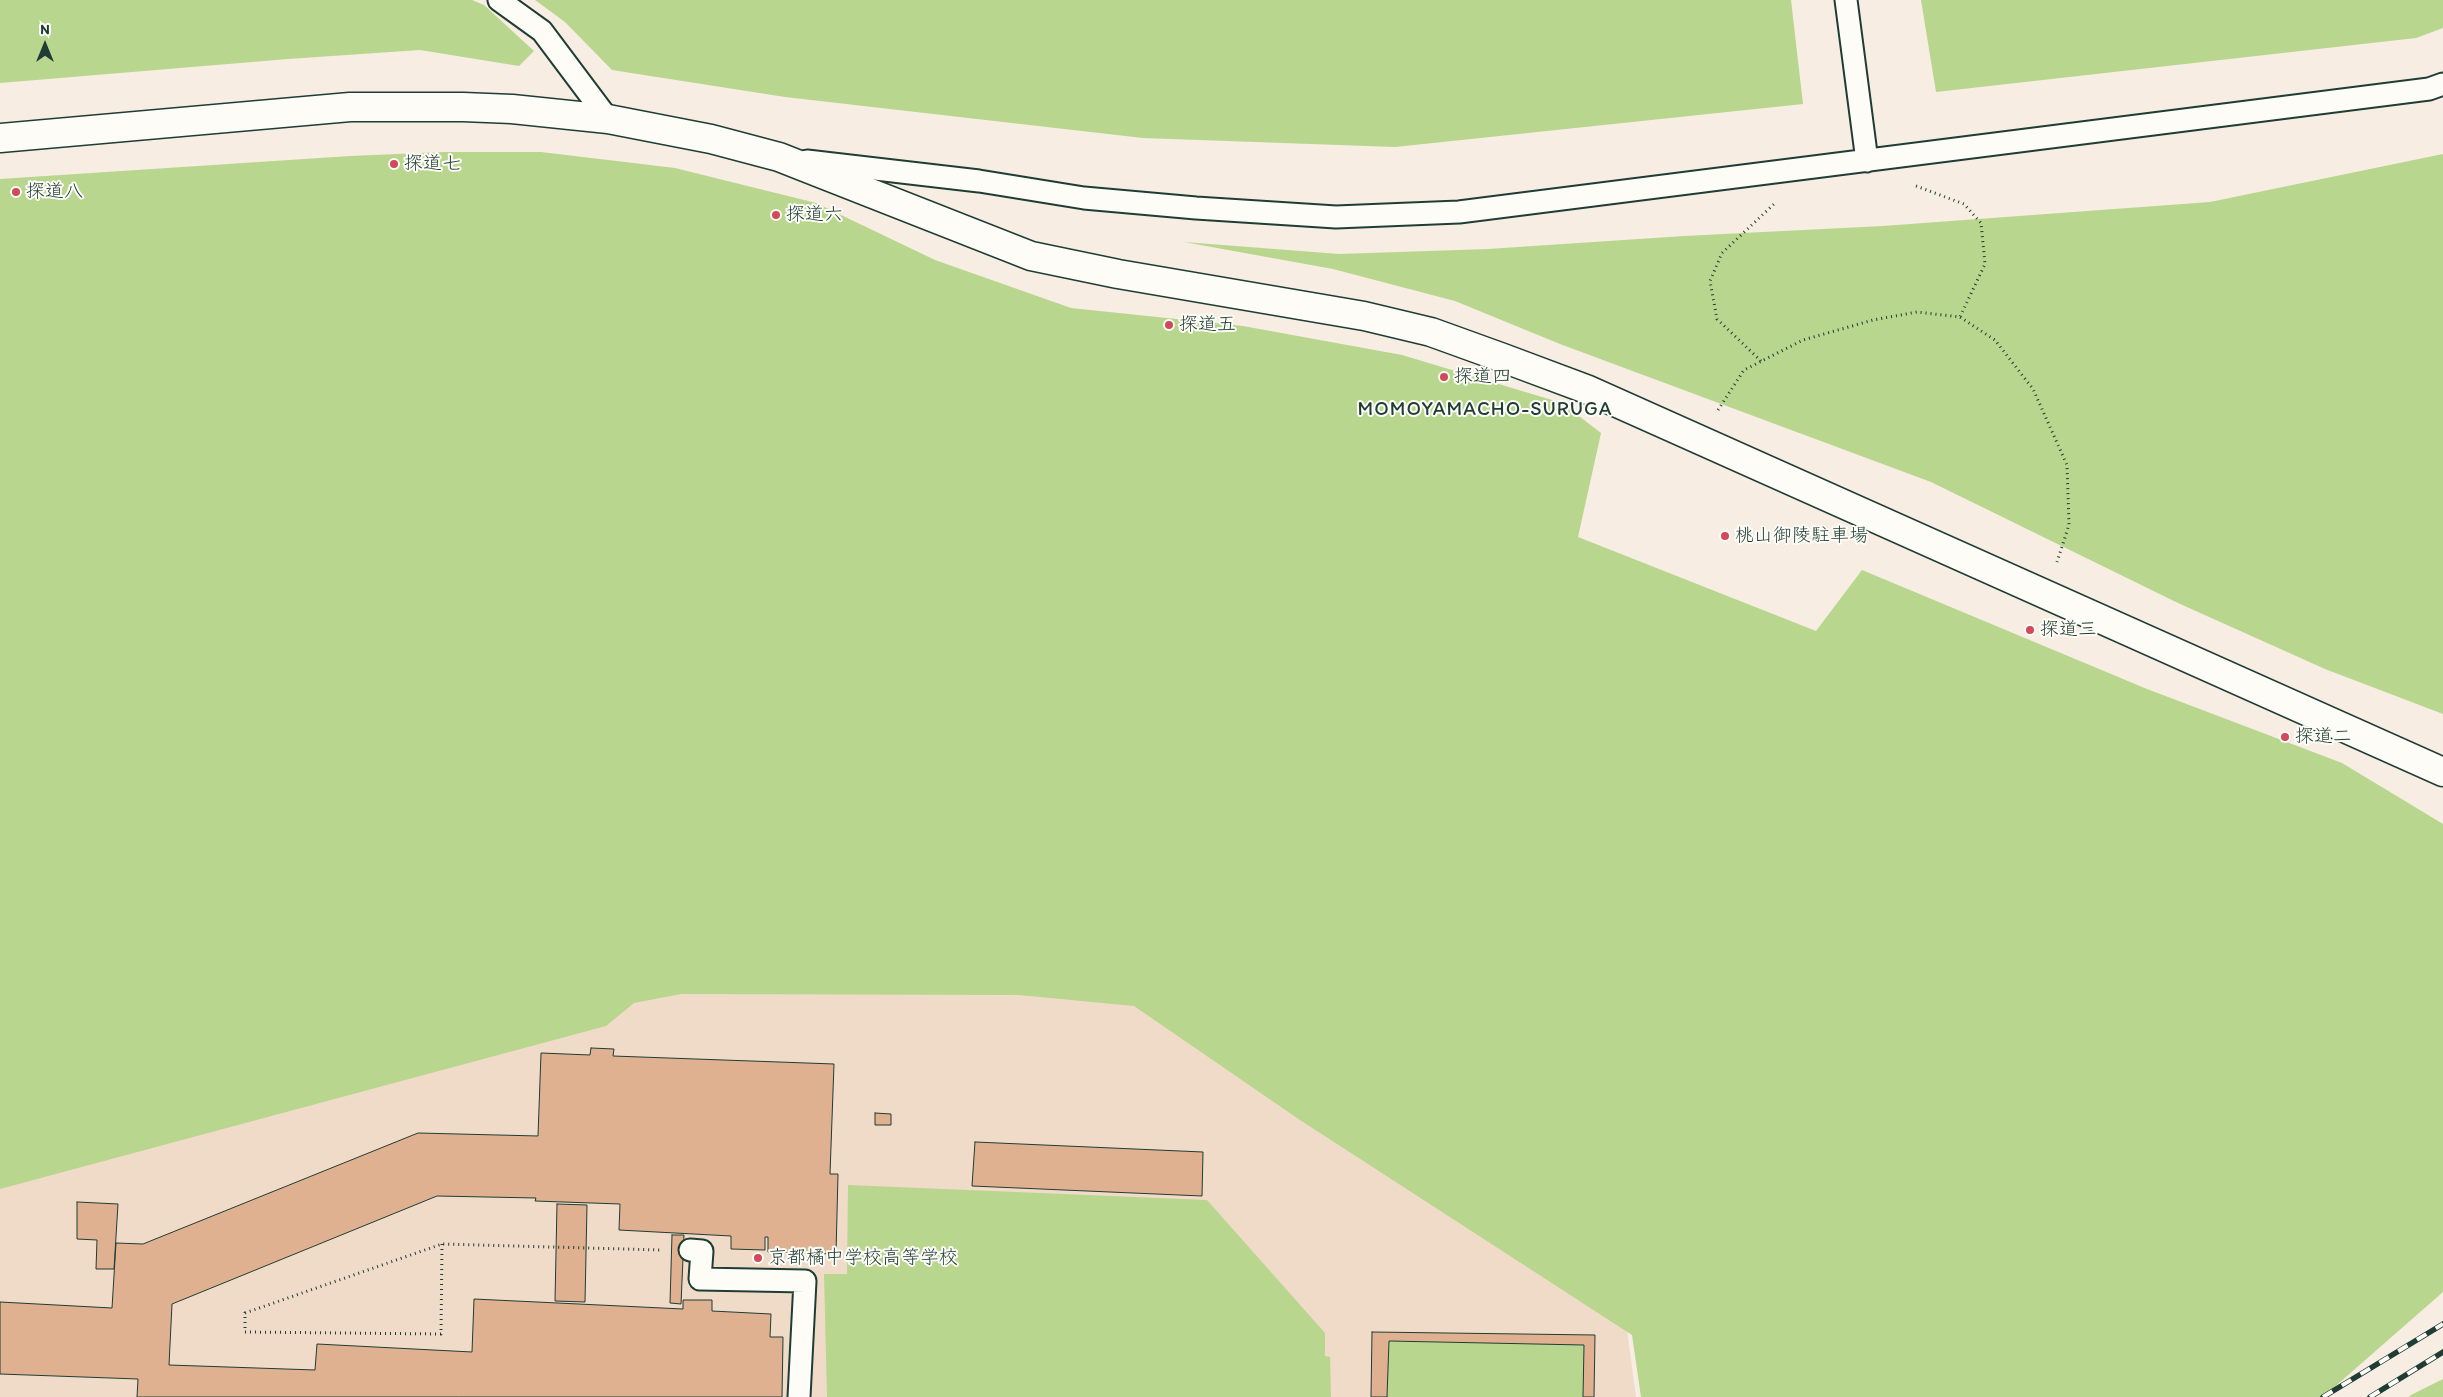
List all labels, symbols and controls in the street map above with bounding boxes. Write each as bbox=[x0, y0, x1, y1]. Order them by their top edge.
north arrow bbox=[20, 20, 70, 70]
text: N bbox=[40, 21, 50, 38]
place label: 探道七 bbox=[404, 153, 461, 175]
marker: 探道七 bbox=[388, 158, 400, 170]
place label: 探道八 bbox=[26, 181, 83, 203]
marker: 探道八 bbox=[10, 186, 22, 198]
place label: 探道六 bbox=[786, 204, 843, 226]
marker: 探道六 bbox=[770, 209, 782, 221]
place label: 探道五 bbox=[1179, 314, 1236, 336]
marker: 探道五 bbox=[1163, 319, 1175, 331]
place label: 探道四 bbox=[1454, 366, 1511, 388]
marker: 探道四 bbox=[1438, 371, 1450, 383]
district label: MOMOYAMACHO-SURUGA bbox=[1354, 398, 1616, 422]
place label: 桃山御陵駐車場 bbox=[1735, 525, 1868, 547]
marker: 桃山御陵駐車場 bbox=[1719, 530, 1731, 542]
place label: 探道三 bbox=[2040, 619, 2097, 641]
marker: 探道三 bbox=[2024, 624, 2036, 636]
place label: 探道二 bbox=[2295, 726, 2352, 748]
marker: 探道二 bbox=[2279, 731, 2291, 743]
place label: 京都橘中学校高等学校 bbox=[768, 1247, 958, 1269]
marker: 京都橘中学校高等学校 bbox=[752, 1252, 764, 1264]

